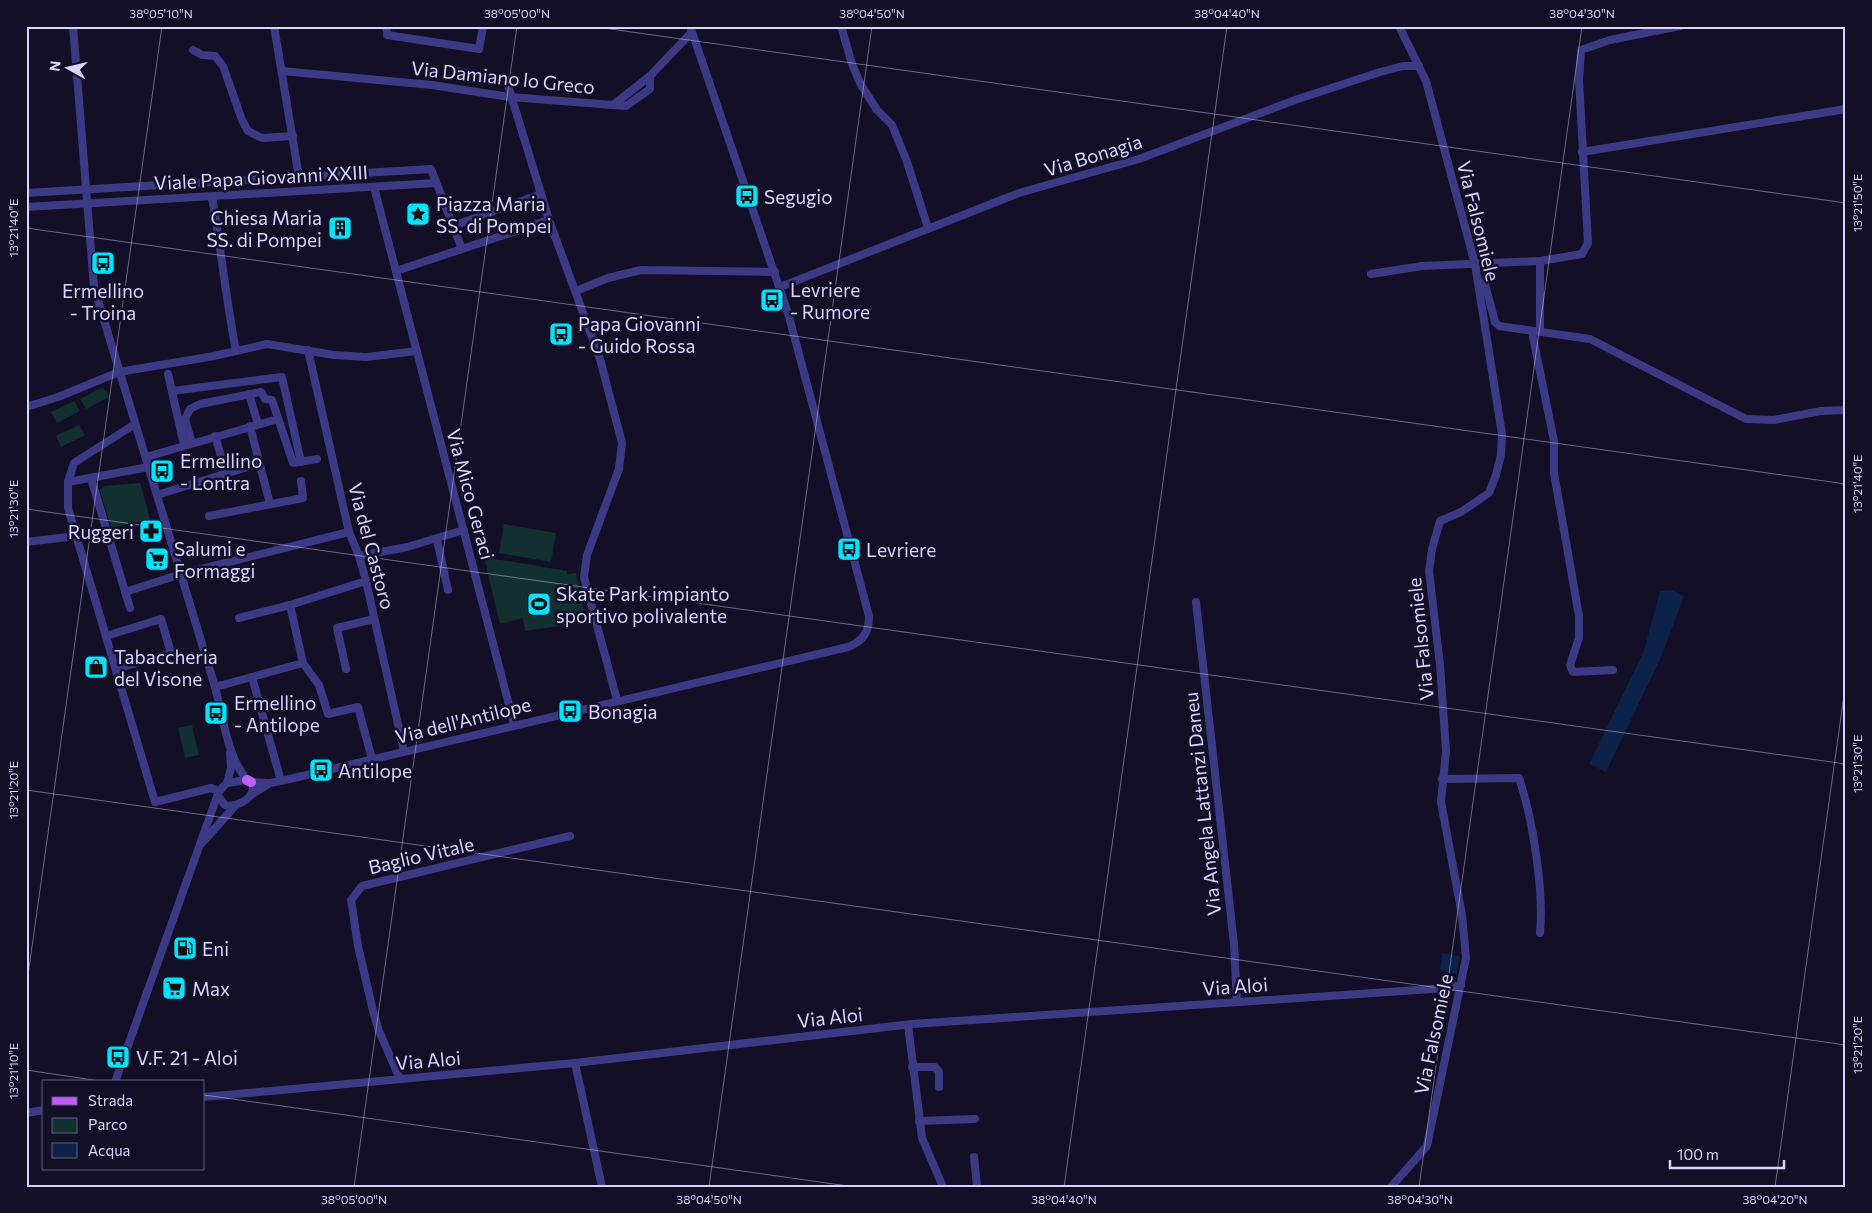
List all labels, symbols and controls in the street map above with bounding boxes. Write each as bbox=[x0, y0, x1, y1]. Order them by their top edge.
text: 38°05'10"N bbox=[129, 6, 193, 20]
text: 38°05'00"N bbox=[484, 6, 550, 20]
text: 38°04'50"N bbox=[839, 6, 905, 20]
text: 38°04'40"N bbox=[1194, 6, 1260, 20]
text: 38°04'30"N bbox=[1549, 6, 1615, 20]
north arrow bbox=[42, 42, 92, 92]
street label: Via Damiano lo Greco bbox=[410, 56, 596, 98]
text: N bbox=[45, 60, 64, 73]
street label: Via Bonagia bbox=[1041, 129, 1145, 181]
street label: Via Falsomiele bbox=[1453, 158, 1505, 284]
street label: Viale Papa Giovanni XXIII bbox=[153, 160, 369, 194]
text: 13°21'50"E bbox=[1850, 174, 1864, 232]
bus stop icon: Segugio bbox=[734, 183, 760, 209]
place label: Segugio bbox=[764, 185, 833, 208]
place label: Piazza Maria SS. di Pompei bbox=[436, 192, 552, 237]
text: 13°21'40"E bbox=[6, 199, 20, 257]
place icon: Piazza Maria SS. di Pompei bbox=[405, 201, 431, 227]
place label: Chiesa Maria SS. di Pompei bbox=[206, 206, 322, 251]
building icon: Chiesa Maria SS. di Pompei bbox=[327, 215, 353, 241]
bus stop icon: Ermellino - Troina bbox=[90, 250, 116, 276]
place label: Levriere - Rumore bbox=[790, 278, 870, 323]
place label: Ermellino - Troina bbox=[62, 279, 144, 324]
bus stop icon: Levriere - Rumore bbox=[759, 287, 785, 313]
place label: Papa Giovanni - Guido Rossa bbox=[578, 312, 701, 357]
bus stop icon: Papa Giovanni - Guido Rossa bbox=[548, 321, 574, 347]
street label: Via Mico Geraci bbox=[442, 426, 500, 562]
place label: Ermellino - Lontra bbox=[180, 449, 262, 494]
text: 13°21'40"E bbox=[1850, 455, 1864, 513]
bus stop icon: Ermellino - Lontra bbox=[149, 458, 175, 484]
text: 13°21'30"E bbox=[6, 480, 20, 538]
street label: Via del Castoro bbox=[344, 480, 400, 612]
pharmacy icon: Ruggeri bbox=[138, 518, 164, 544]
place label: Ruggeri bbox=[68, 520, 134, 543]
bus stop icon: Levriere bbox=[836, 536, 862, 562]
place label: Salumi e Formaggi bbox=[174, 537, 255, 582]
place label: Levriere bbox=[866, 538, 936, 561]
supermarket icon: Salumi e Formaggi bbox=[144, 546, 170, 572]
street label: Via Falsomiele bbox=[1402, 577, 1438, 701]
place label: Skate Park impianto sportivo polivalente bbox=[556, 582, 730, 627]
sports icon: Skate Park impianto sportivo polivalente bbox=[526, 591, 552, 617]
place label: Tabaccheria del Visone bbox=[114, 645, 218, 690]
shop icon: Tabaccheria del Visone bbox=[83, 654, 109, 680]
place label: Ermellino - Antilope bbox=[234, 691, 320, 736]
street label: Via Angela Lattanzi Daneu bbox=[1179, 691, 1225, 917]
street label: Via dell'Antilope bbox=[393, 692, 533, 748]
bus stop icon: Bonagia bbox=[557, 698, 583, 724]
bus stop icon: Ermellino - Antilope bbox=[203, 700, 229, 726]
place label: Bonagia bbox=[588, 700, 658, 723]
text: 13°21'30"E bbox=[1850, 735, 1864, 793]
bus stop icon: Antilope bbox=[308, 757, 334, 783]
place label: Antilope bbox=[338, 759, 412, 782]
text: 13°21'20"E bbox=[6, 761, 20, 819]
street label: Baglio Vitale bbox=[366, 832, 476, 878]
fuel station icon: Eni bbox=[172, 935, 198, 961]
place label: Eni bbox=[202, 937, 229, 960]
street label: Via Falsomiele bbox=[1409, 971, 1457, 1097]
street label: Via Aloi bbox=[1201, 972, 1269, 1000]
supermarket icon: Max bbox=[161, 975, 187, 1001]
place label: Max bbox=[192, 977, 230, 1000]
street label: Via Aloi bbox=[796, 1002, 864, 1032]
text: 13°21'20"E bbox=[1850, 1016, 1864, 1074]
text: 13°21'10"E bbox=[6, 1043, 20, 1099]
bus stop icon: V.F. 21 - Aloi bbox=[105, 1044, 131, 1070]
place label: V.F. 21 - Aloi bbox=[136, 1046, 238, 1069]
street label: Via Aloi bbox=[394, 1046, 462, 1074]
legend bbox=[42, 1080, 205, 1170]
text: Strada bbox=[88, 1091, 133, 1109]
text: Parco bbox=[88, 1115, 127, 1133]
scale bar bbox=[1670, 1138, 1783, 1170]
text: Acqua bbox=[88, 1141, 130, 1159]
text: 100 m bbox=[1677, 1145, 1719, 1163]
text: 38°05'00"N bbox=[321, 1192, 387, 1206]
text: 38°04'50"N bbox=[676, 1192, 742, 1206]
text: 38°04'40"N bbox=[1031, 1192, 1097, 1206]
text: 38°04'30"N bbox=[1387, 1192, 1453, 1206]
text: 38°04'20"N bbox=[1742, 1192, 1808, 1206]

